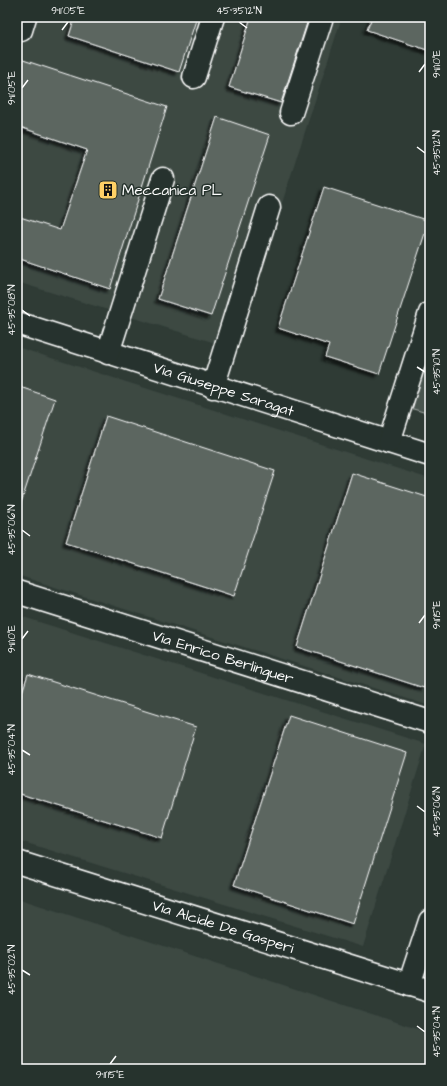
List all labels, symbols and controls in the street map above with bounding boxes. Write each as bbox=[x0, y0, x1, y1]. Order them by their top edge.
text: 9°11'05"E bbox=[51, 4, 85, 18]
text: 45°35'12"N bbox=[216, 4, 262, 18]
text: 9°11'10"E bbox=[430, 50, 444, 78]
text: 9°11'05"E bbox=[5, 71, 19, 105]
text: 45°35'12"N bbox=[430, 130, 444, 176]
building icon: Meccanica PL bbox=[97, 179, 119, 201]
place label: Meccanica PL bbox=[122, 180, 223, 201]
text: 45°35'08"N bbox=[5, 284, 19, 336]
text: 45°35'10"N bbox=[430, 349, 444, 395]
street label: Via Giuseppe Saragat bbox=[150, 357, 297, 422]
text: 45°35'06"N bbox=[5, 504, 19, 556]
text: 9°11'15"E bbox=[430, 601, 444, 629]
text: 9°11'10"E bbox=[5, 625, 19, 653]
street label: Via Enrico Berlinguer bbox=[150, 625, 296, 689]
text: 45°35'04"N bbox=[5, 724, 19, 776]
text: 45°35'06"N bbox=[430, 786, 444, 838]
street label: Via Alcide De Gasperi bbox=[150, 895, 297, 959]
text: 45°35'02"N bbox=[5, 945, 19, 995]
text: 45°35'04"N bbox=[430, 1006, 444, 1058]
text: 9°11'15"E bbox=[96, 1068, 124, 1082]

